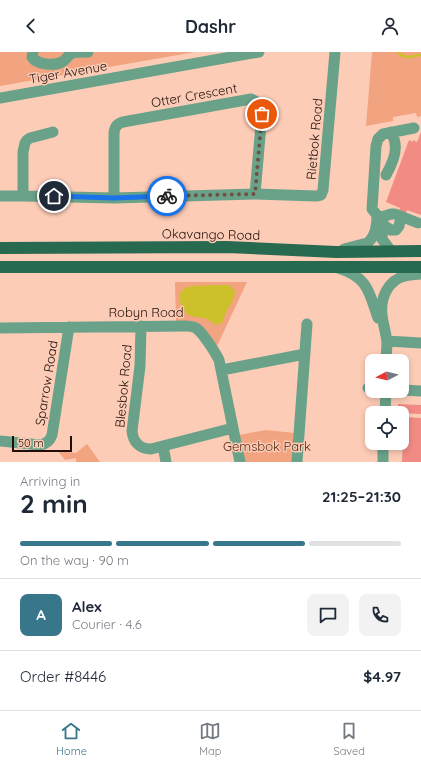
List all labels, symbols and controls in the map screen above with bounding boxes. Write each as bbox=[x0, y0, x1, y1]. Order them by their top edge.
icon: back bbox=[20, 15, 42, 37]
text: Dashr bbox=[185, 15, 236, 38]
icon: person bbox=[379, 15, 401, 37]
street label: Tiger Avenue bbox=[28, 57, 108, 87]
street label: Otter Crescent bbox=[150, 80, 238, 110]
pin bbox=[245, 97, 279, 131]
street label: Rietbok Road bbox=[302, 98, 326, 180]
icon: bag bbox=[251, 103, 273, 125]
courier bbox=[147, 176, 187, 216]
pin bbox=[37, 179, 71, 213]
icon: home bbox=[43, 185, 65, 207]
icon: bike bbox=[156, 185, 178, 207]
street label: Okavango Road bbox=[162, 225, 260, 243]
street label: Robyn Road bbox=[108, 304, 184, 320]
street label: Sparrow Road bbox=[31, 339, 61, 427]
street label: Blesbok Road bbox=[111, 344, 135, 428]
north arrow bbox=[365, 354, 409, 398]
map controls bbox=[365, 354, 409, 450]
button: locate bbox=[365, 406, 409, 450]
scale bar bbox=[12, 434, 72, 453]
text: 50 m bbox=[18, 436, 44, 450]
park label: Gemsbok Park bbox=[223, 438, 311, 454]
text: Arriving in bbox=[20, 473, 80, 489]
text: 2 min bbox=[20, 487, 88, 520]
text: 21:25–21:30 bbox=[322, 487, 401, 506]
text: On the way · 90 m bbox=[20, 552, 129, 568]
button: chat bbox=[307, 594, 349, 636]
button: phone bbox=[359, 594, 401, 636]
text: Alex bbox=[72, 597, 102, 616]
text: A bbox=[36, 605, 46, 624]
text: Courier · 4.6 bbox=[72, 616, 142, 632]
text: Order #8446 bbox=[20, 667, 106, 686]
text: $4.97 bbox=[363, 667, 401, 686]
tab: Home bbox=[56, 720, 87, 758]
tab: Map bbox=[199, 720, 221, 758]
tab: Saved bbox=[334, 720, 365, 758]

